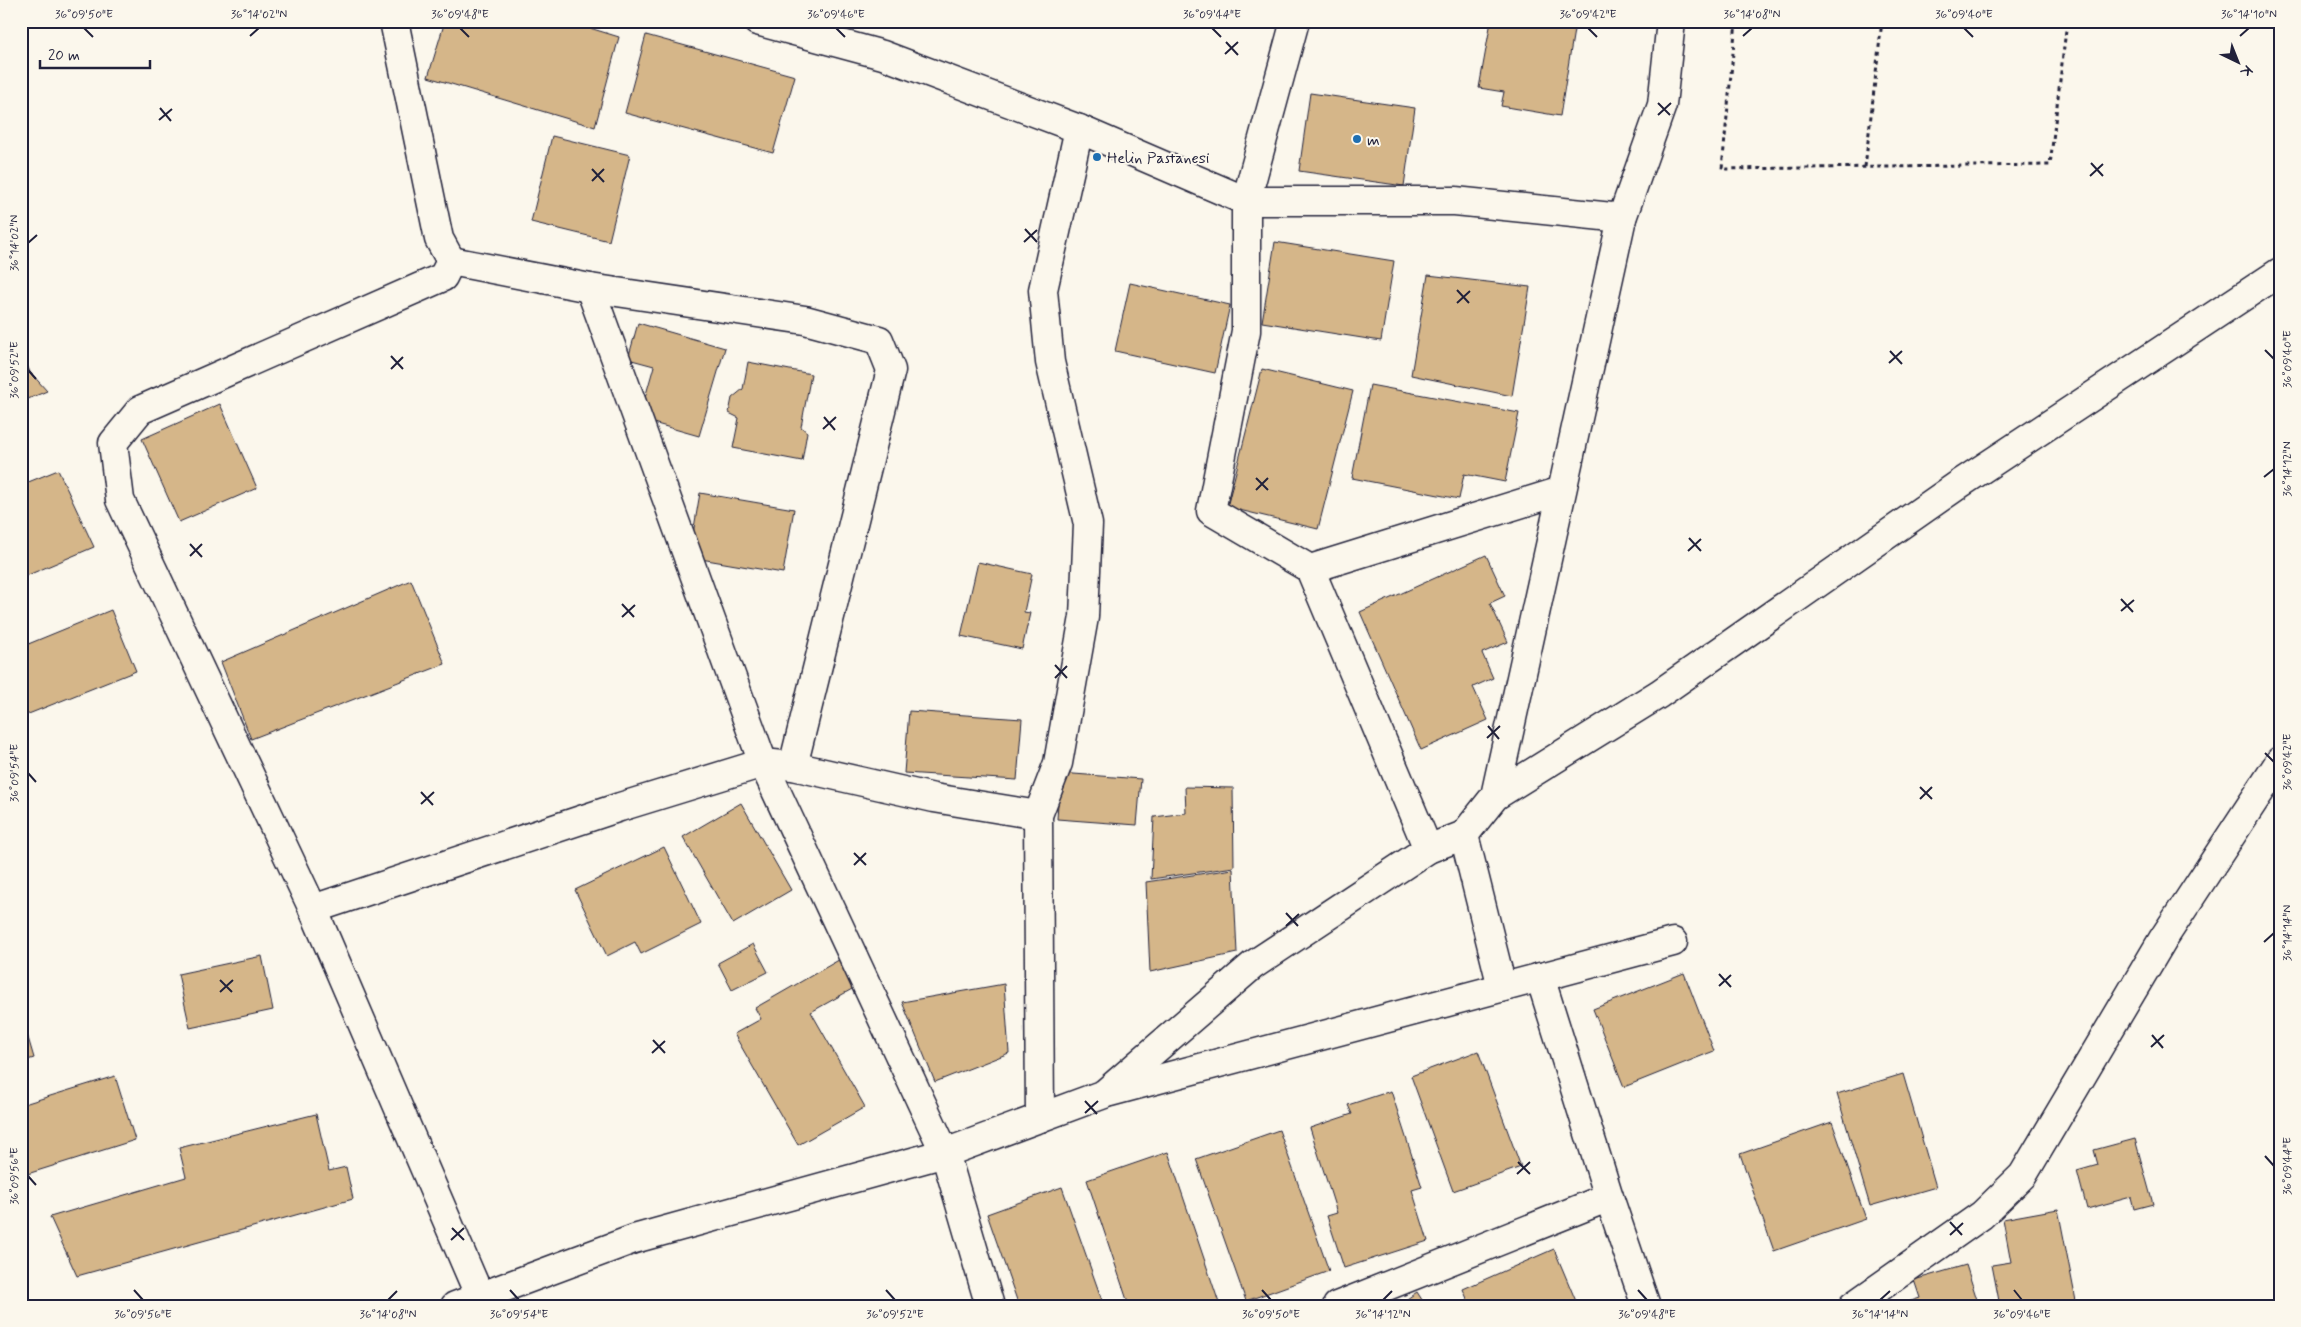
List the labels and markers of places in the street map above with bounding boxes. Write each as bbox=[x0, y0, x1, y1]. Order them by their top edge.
place label: m bbox=[1367, 130, 1380, 151]
marker: m bbox=[1351, 133, 1363, 145]
place label: Helin Pastanesi bbox=[1107, 148, 1210, 169]
marker: Helin Pastanesi bbox=[1091, 151, 1103, 163]

